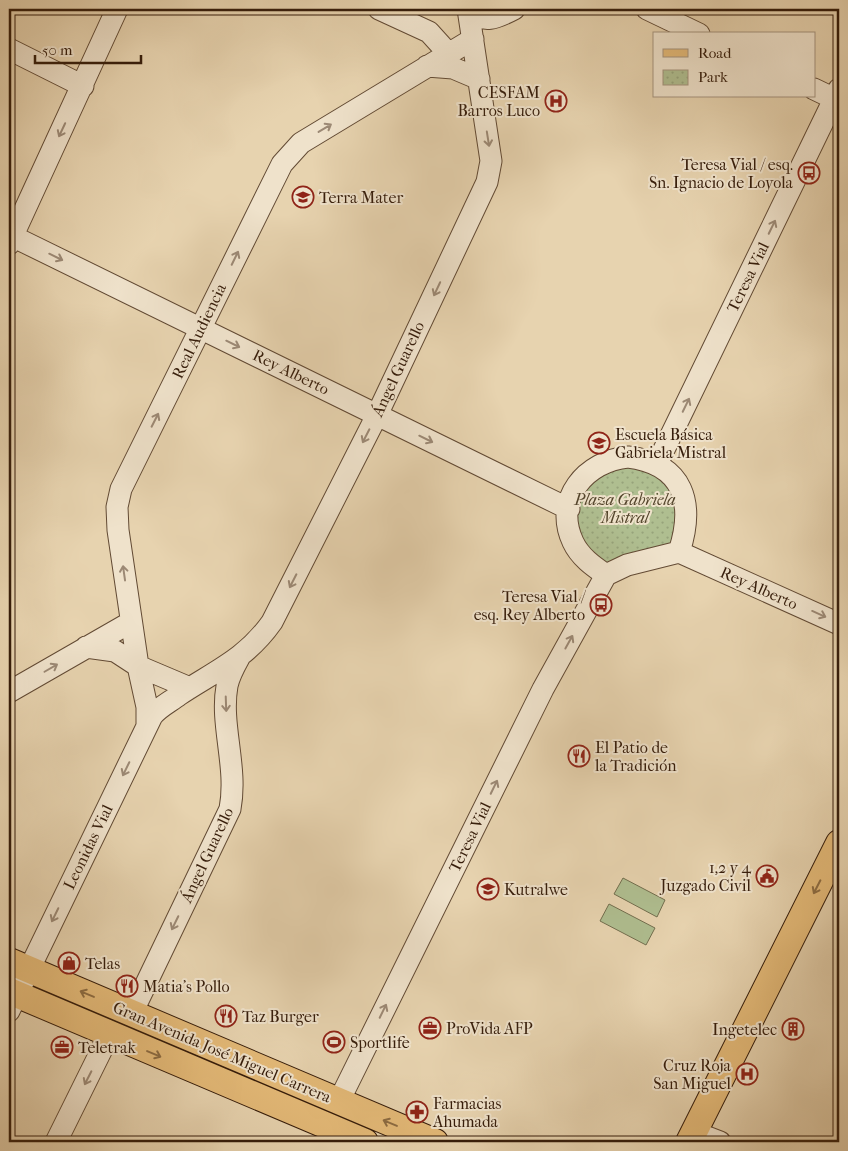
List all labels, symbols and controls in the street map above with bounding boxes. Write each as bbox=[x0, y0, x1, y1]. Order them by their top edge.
scale bar bbox=[35, 32, 141, 64]
legend bbox=[653, 32, 816, 98]
text: 50 m bbox=[42, 41, 73, 59]
text: Road bbox=[698, 44, 732, 62]
text: Park bbox=[698, 68, 728, 86]
place label: CESFAM Barros Luco bbox=[457, 83, 540, 120]
hospital icon: CESFAM Barros Luco bbox=[544, 89, 568, 113]
one-way arrow bbox=[57, 122, 67, 137]
one-way arrow bbox=[318, 123, 332, 133]
one-way arrow bbox=[483, 131, 493, 147]
place label: Teresa Vial / esq. Sn. Ignacio de Loyola bbox=[649, 155, 794, 192]
bus stop icon: Teresa Vial / esq. Sn. Ignacio de Loyola bbox=[797, 161, 821, 185]
school or university icon: Terra Mater bbox=[291, 185, 315, 209]
place label: Terra Mater bbox=[319, 188, 403, 207]
one-way arrow bbox=[768, 220, 777, 235]
street label: Teresa Vial bbox=[723, 238, 773, 315]
one-way arrow bbox=[230, 251, 240, 266]
one-way arrow bbox=[48, 253, 63, 263]
street label: Real Audiencia bbox=[168, 280, 230, 382]
one-way arrow bbox=[431, 281, 441, 296]
street label: Ángel Guarello bbox=[366, 318, 428, 421]
one-way arrow bbox=[226, 339, 241, 349]
street label: Rey Alberto bbox=[250, 345, 332, 399]
one-way arrow bbox=[682, 398, 691, 413]
one-way arrow bbox=[151, 413, 161, 428]
place label: Escuela Básica Gabriela Mistral bbox=[615, 425, 727, 462]
one-way arrow bbox=[361, 428, 370, 443]
school or university icon: Escuela Básica Gabriela Mistral bbox=[587, 431, 611, 455]
one-way arrow bbox=[419, 434, 434, 444]
park label: Plaza Gabriela Mistral bbox=[573, 490, 676, 527]
street label: Rey Alberto bbox=[717, 562, 801, 614]
one-way arrow bbox=[119, 566, 129, 582]
one-way arrow bbox=[288, 573, 298, 588]
place label: Teresa Vial / esq. Rey Alberto bbox=[474, 587, 587, 624]
bus stop icon: Teresa Vial / esq. Rey Alberto bbox=[589, 593, 613, 617]
one-way arrow bbox=[811, 610, 826, 620]
one-way arrow bbox=[564, 635, 574, 650]
one-way arrow bbox=[43, 662, 58, 672]
one-way arrow bbox=[222, 696, 231, 712]
place label: El Patio de la Tradición bbox=[594, 738, 677, 775]
restaurant icon: El Patio de la Tradición bbox=[567, 744, 591, 768]
one-way arrow bbox=[121, 761, 130, 776]
one-way arrow bbox=[490, 779, 500, 794]
street label: Teresa Vial bbox=[445, 798, 495, 875]
street label: Leonidas Vial bbox=[59, 801, 117, 892]
street label: Ángel Guarello bbox=[175, 804, 237, 907]
place label: 1,2 y 4 Juzgado Civil bbox=[659, 858, 752, 895]
public building icon: 1,2 y 4 Juzgado Civil bbox=[755, 864, 779, 888]
school or university icon: Kutralwe bbox=[476, 877, 500, 901]
one-way arrow bbox=[812, 879, 822, 894]
place label: Kutralwe bbox=[504, 880, 568, 899]
one-way arrow bbox=[50, 907, 59, 922]
one-way arrow bbox=[170, 915, 180, 930]
shop icon: Telas bbox=[57, 951, 81, 975]
place label: Telas bbox=[85, 954, 120, 973]
restaurant icon: Matia's Pollo bbox=[115, 974, 139, 998]
place label: Matia's Pollo bbox=[143, 977, 230, 996]
one-way arrow bbox=[80, 989, 95, 998]
street label: Gran Avenida José Miguel Carrera bbox=[110, 997, 334, 1107]
one-way arrow bbox=[379, 1003, 389, 1018]
restaurant icon: Taz Burger bbox=[214, 1004, 238, 1028]
place label: Taz Burger bbox=[242, 1007, 319, 1026]
office icon: ProVida AFP bbox=[418, 1016, 442, 1040]
building icon: Ingetelec bbox=[781, 1017, 805, 1041]
place label: ProVida AFP bbox=[446, 1019, 533, 1038]
place label: Ingetelec bbox=[712, 1020, 777, 1039]
sports icon: Sportlife bbox=[322, 1030, 346, 1054]
place label: Sportlife bbox=[350, 1033, 410, 1052]
office icon: Teletrak bbox=[50, 1035, 74, 1059]
place label: Teletrak bbox=[78, 1038, 136, 1057]
one-way arrow bbox=[146, 1049, 161, 1059]
place label: Cruz Roja San Miguel bbox=[653, 1056, 732, 1093]
hospital icon: Cruz Roja San Miguel bbox=[735, 1062, 759, 1086]
one-way arrow bbox=[83, 1071, 93, 1086]
place label: Farmacias Ahumada bbox=[432, 1094, 502, 1131]
pharmacy icon: Farmacias Ahumada bbox=[405, 1100, 429, 1124]
one-way arrow bbox=[383, 1118, 398, 1127]

